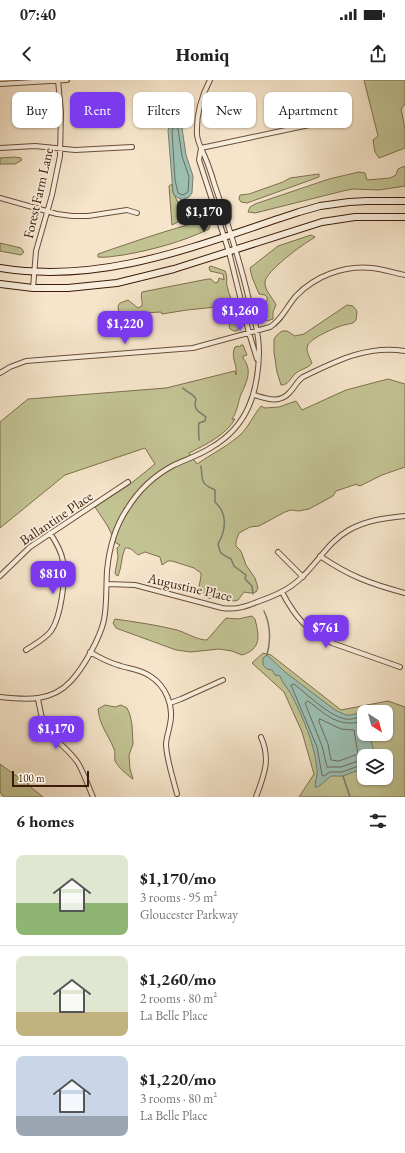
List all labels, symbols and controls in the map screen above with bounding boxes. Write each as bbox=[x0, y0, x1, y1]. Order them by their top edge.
text: 07:40 bbox=[20, 5, 56, 24]
icon: back bbox=[16, 43, 38, 65]
text: Homiq bbox=[176, 43, 229, 66]
icon: share bbox=[367, 43, 389, 65]
chip: Buy bbox=[12, 92, 62, 128]
chip: Rent bbox=[70, 92, 125, 128]
chip: Filters bbox=[133, 92, 194, 128]
chip: New bbox=[202, 92, 256, 128]
chip: Apartment bbox=[264, 92, 352, 128]
street label: Forest Farm Lane bbox=[19, 145, 57, 240]
pin: $1,170 bbox=[171, 199, 237, 233]
text: $1,170 bbox=[186, 203, 222, 220]
pin: $1,260 bbox=[207, 298, 273, 332]
text: $1,260 bbox=[222, 302, 258, 319]
pin: $1,220 bbox=[92, 311, 158, 345]
text: $1,220 bbox=[107, 315, 143, 332]
street label: Ballantine Place bbox=[16, 487, 97, 549]
pin: $810 bbox=[29, 561, 77, 595]
text: $810 bbox=[40, 565, 66, 582]
street label: Augustine Place bbox=[145, 568, 234, 606]
pin: $761 bbox=[302, 615, 350, 649]
text: $761 bbox=[313, 619, 339, 636]
north arrow bbox=[357, 705, 393, 741]
map controls bbox=[357, 705, 393, 785]
pin: $1,170 bbox=[23, 716, 89, 750]
text: $1,170 bbox=[38, 720, 74, 737]
button: layers bbox=[357, 749, 393, 785]
scale bar bbox=[12, 769, 89, 788]
text: 100 m bbox=[18, 771, 45, 785]
text: 6 homes bbox=[16, 810, 74, 832]
icon: filters bbox=[367, 810, 389, 832]
text: $1,170/mo bbox=[140, 867, 216, 889]
icon: home bbox=[48, 871, 96, 919]
text: 3 rooms · 95 m² bbox=[140, 889, 217, 906]
text: Gloucester Parkway bbox=[140, 906, 238, 923]
text: $1,260/mo bbox=[140, 968, 216, 990]
icon: home bbox=[48, 972, 96, 1020]
text: 2 rooms · 80 m² bbox=[140, 990, 217, 1007]
text: La Belle Place bbox=[140, 1007, 208, 1024]
text: $1,220/mo bbox=[140, 1068, 216, 1090]
icon: home bbox=[48, 1072, 96, 1120]
text: 3 rooms · 80 m² bbox=[140, 1090, 217, 1107]
text: La Belle Place bbox=[140, 1107, 208, 1124]

